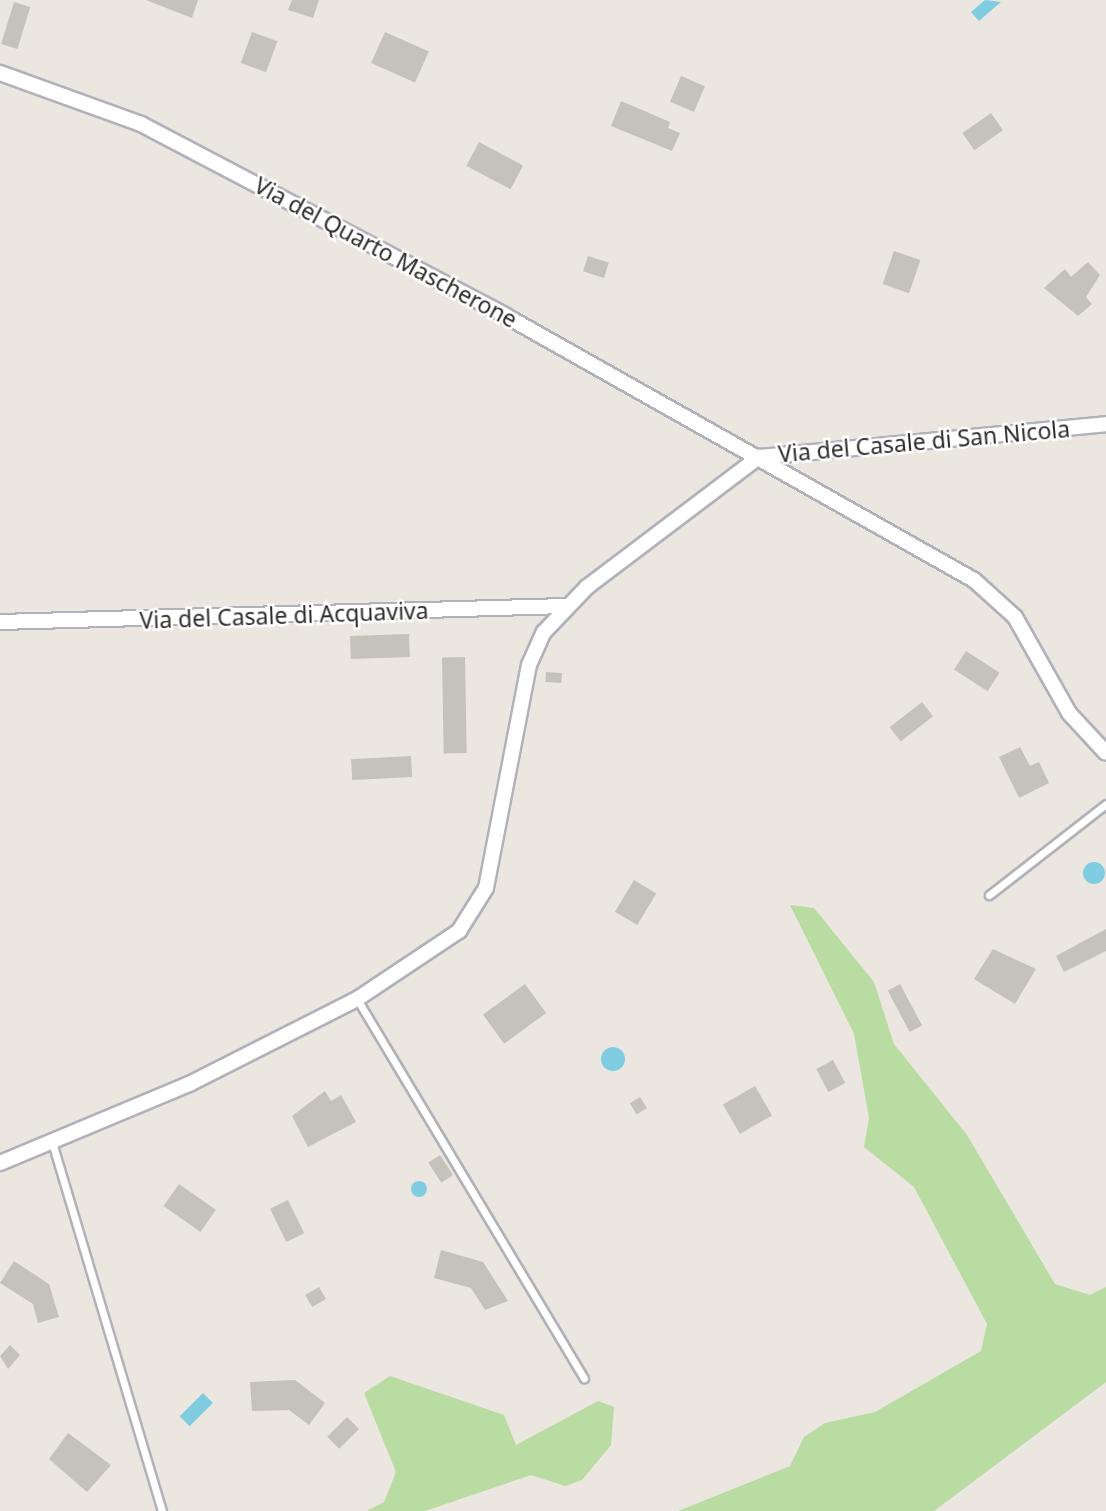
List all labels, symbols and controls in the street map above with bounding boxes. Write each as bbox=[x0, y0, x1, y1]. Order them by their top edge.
street label: Via del Quarto Mascherone bbox=[250, 171, 522, 333]
street label: Via del Casale di San Nicola bbox=[777, 414, 1071, 468]
street label: Via del Casale di Acquaviva bbox=[139, 596, 429, 634]

